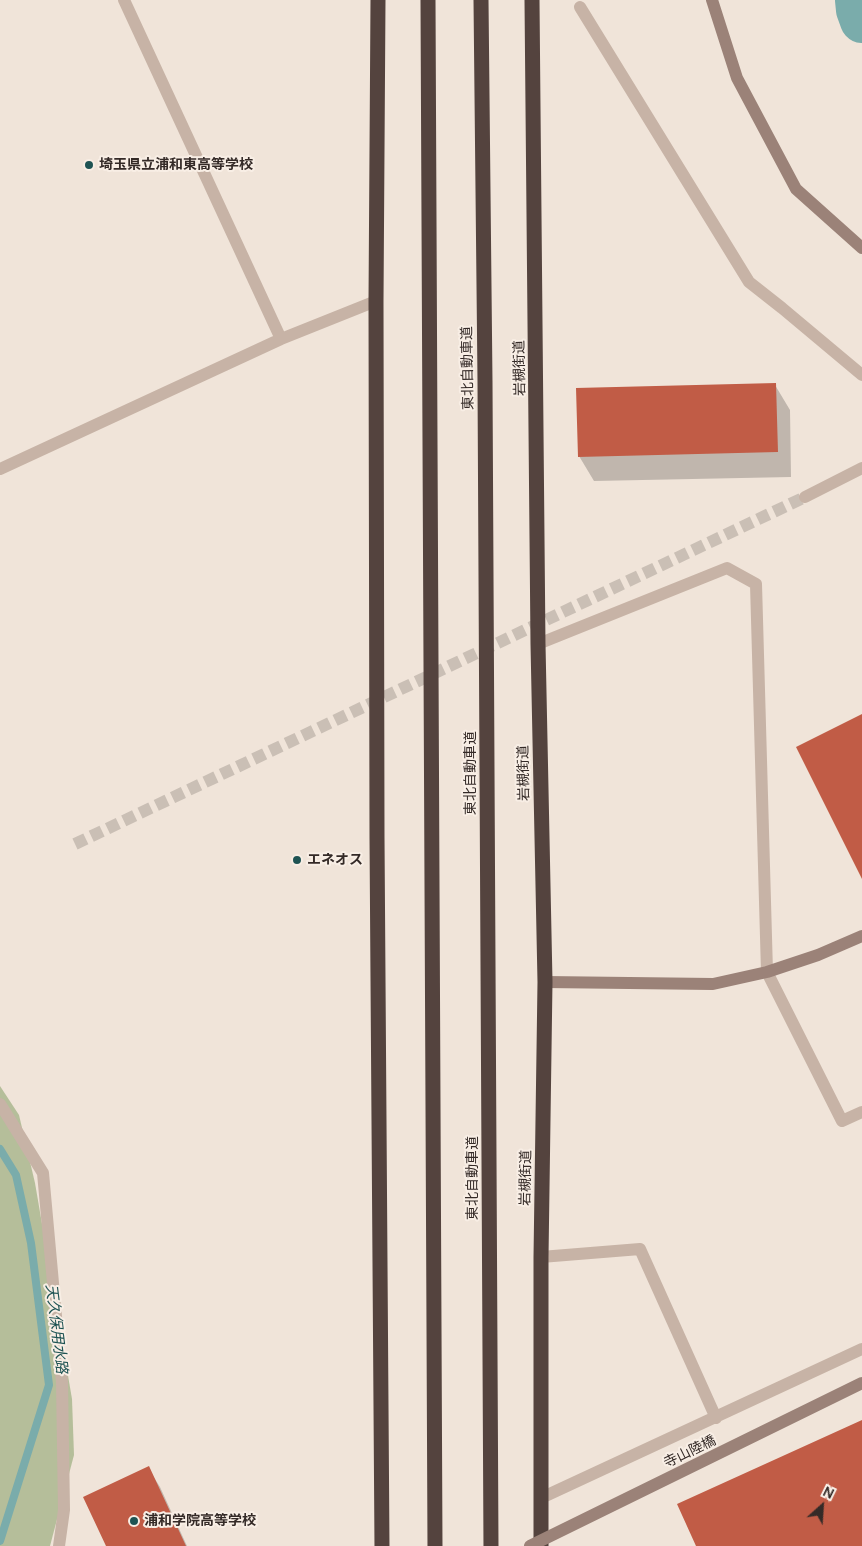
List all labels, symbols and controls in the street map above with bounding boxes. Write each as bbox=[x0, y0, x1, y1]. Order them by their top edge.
place label: 埼玉県立浦和東高等学校 bbox=[99, 157, 253, 173]
marker: 埼玉県立浦和東高等学校 bbox=[83, 159, 95, 171]
street label: 東北自動車道 bbox=[459, 326, 477, 410]
street label: 岩槻街道 bbox=[511, 340, 529, 396]
street label: 東北自動車道 bbox=[463, 731, 479, 815]
street label: 岩槻街道 bbox=[515, 745, 533, 801]
place label: エネオス bbox=[307, 852, 363, 868]
marker: エネオス bbox=[291, 854, 303, 866]
street label: 東北自動車道 bbox=[465, 1136, 481, 1220]
street label: 岩槻街道 bbox=[517, 1150, 535, 1206]
water label: 天久保用水路 bbox=[42, 1283, 70, 1375]
street label: 寺山陸橋 bbox=[661, 1432, 719, 1472]
north arrow bbox=[797, 1481, 847, 1531]
text: N bbox=[820, 1481, 837, 1503]
place label: 浦和学院高等学校 bbox=[144, 1513, 256, 1529]
marker: 浦和学院高等学校 bbox=[128, 1515, 140, 1527]

